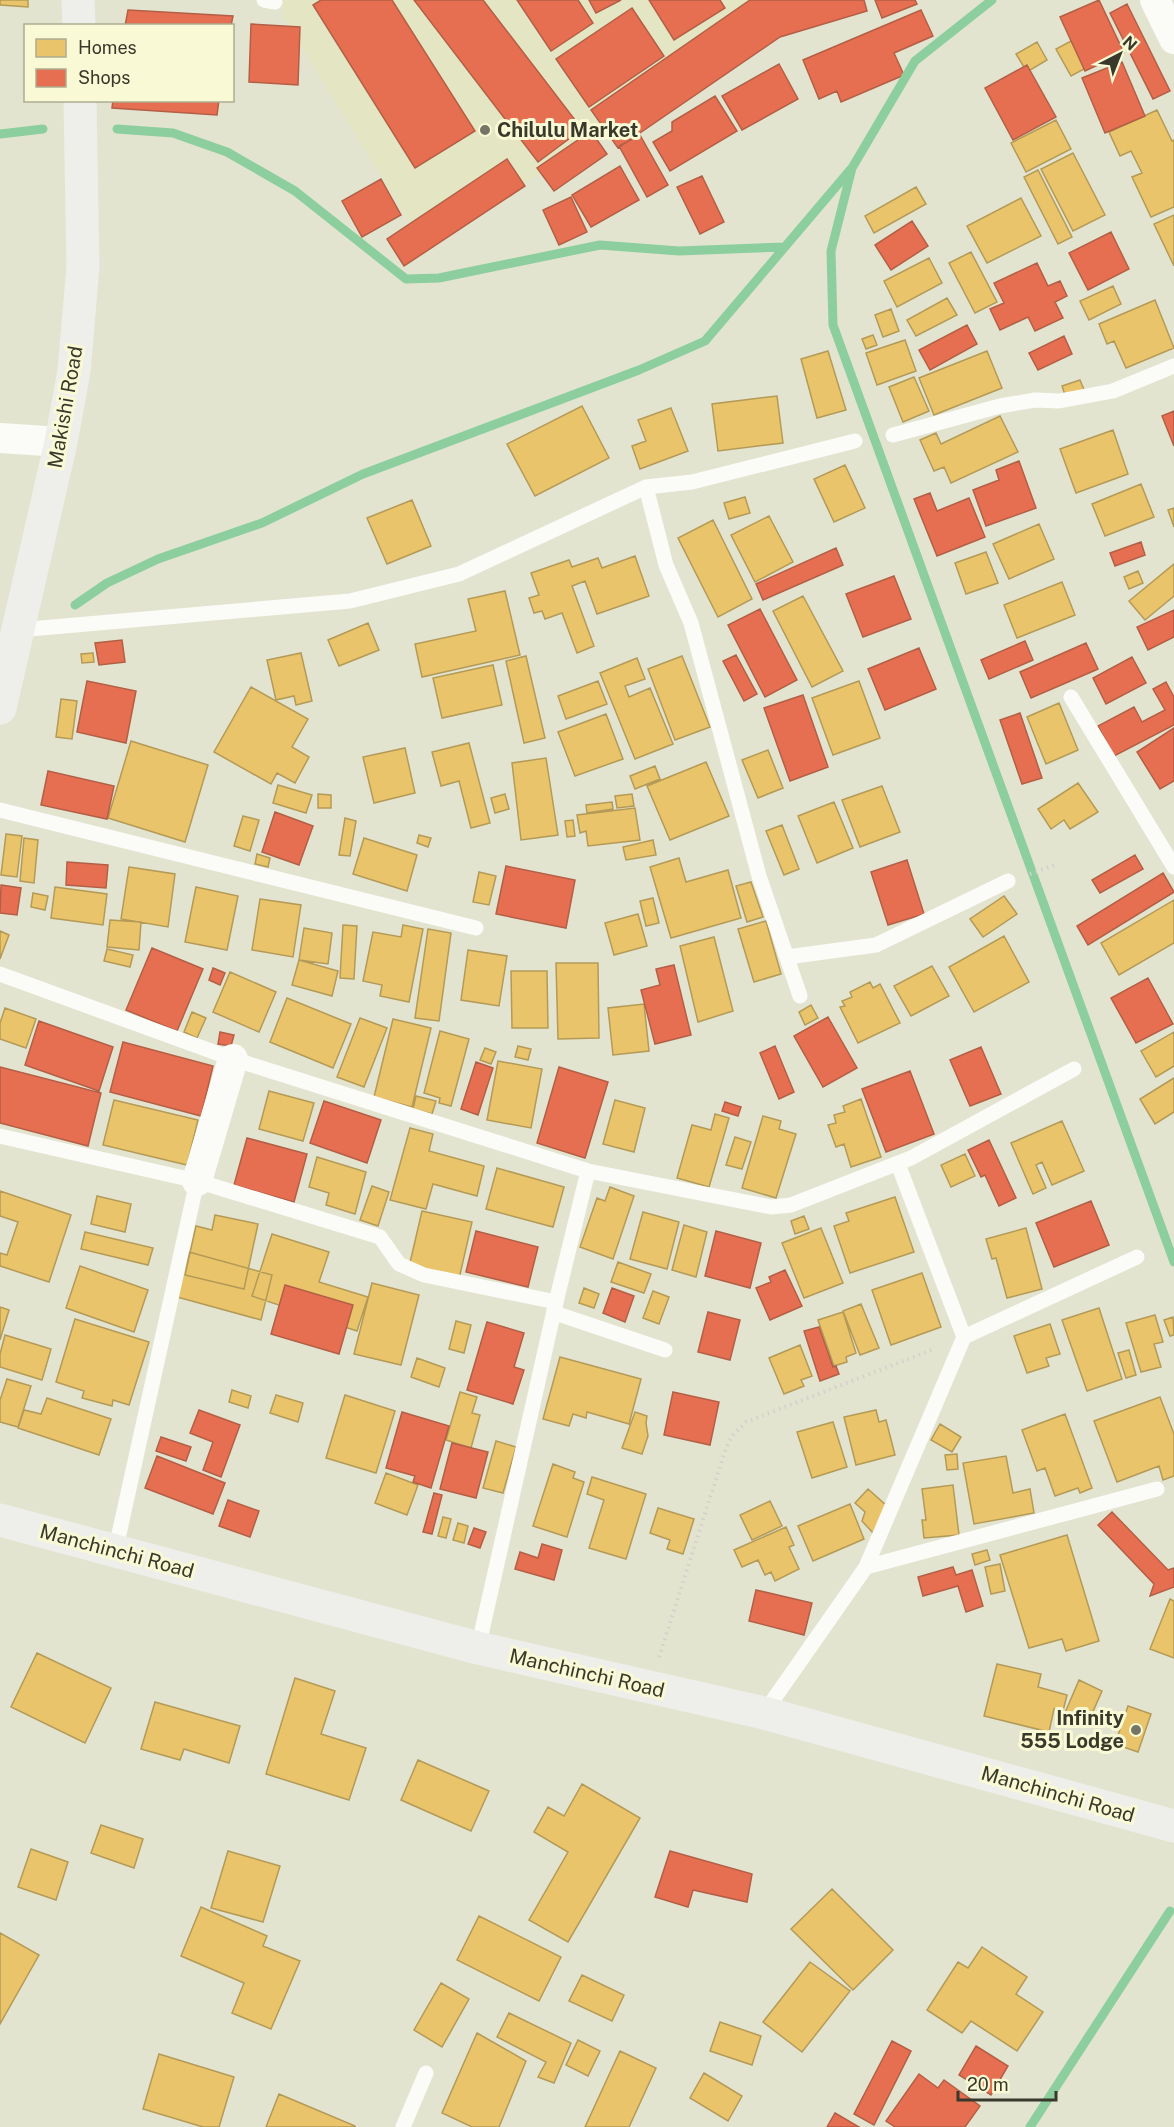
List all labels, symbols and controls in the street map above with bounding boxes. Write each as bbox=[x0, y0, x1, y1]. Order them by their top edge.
legend bbox=[24, 24, 234, 102]
north arrow bbox=[1090, 24, 1150, 84]
text: N bbox=[1119, 32, 1141, 54]
text: Homes bbox=[78, 37, 137, 58]
text: Shops bbox=[78, 67, 130, 88]
place label: Chilulu Market bbox=[497, 118, 638, 142]
marker: Chilulu Market bbox=[478, 123, 492, 137]
street label: Makishi Road bbox=[42, 344, 88, 470]
street label: Manchinchi Road bbox=[37, 1519, 197, 1583]
street label: Manchinchi Road bbox=[507, 1643, 667, 1703]
place label: Infinity 555 Lodge bbox=[1020, 1706, 1124, 1753]
marker: Infinity 555 Lodge bbox=[1129, 1723, 1143, 1737]
street label: Manchinchi Road bbox=[978, 1761, 1138, 1827]
scale bar bbox=[958, 2064, 1056, 2102]
text: 20 m bbox=[967, 2074, 1009, 2095]

